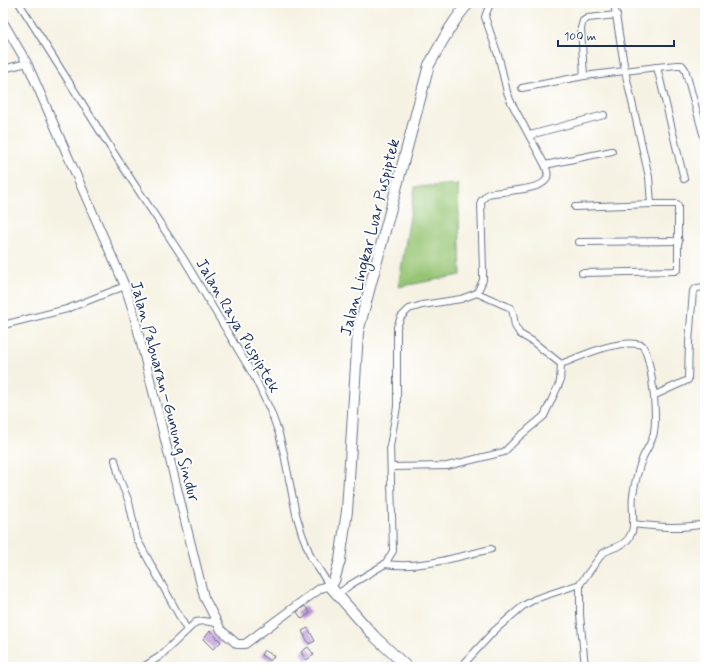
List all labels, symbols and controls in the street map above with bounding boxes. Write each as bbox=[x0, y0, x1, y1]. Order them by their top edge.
scale bar bbox=[558, 22, 674, 48]
text: 100 m bbox=[564, 29, 596, 45]
street label: Jalan Lingkar Luar Puspiptek bbox=[336, 137, 406, 338]
street label: Jalan Raya Puspiptek bbox=[191, 255, 285, 397]
street label: Jalan Pabuaran–Gunung Sindur bbox=[125, 279, 204, 504]

